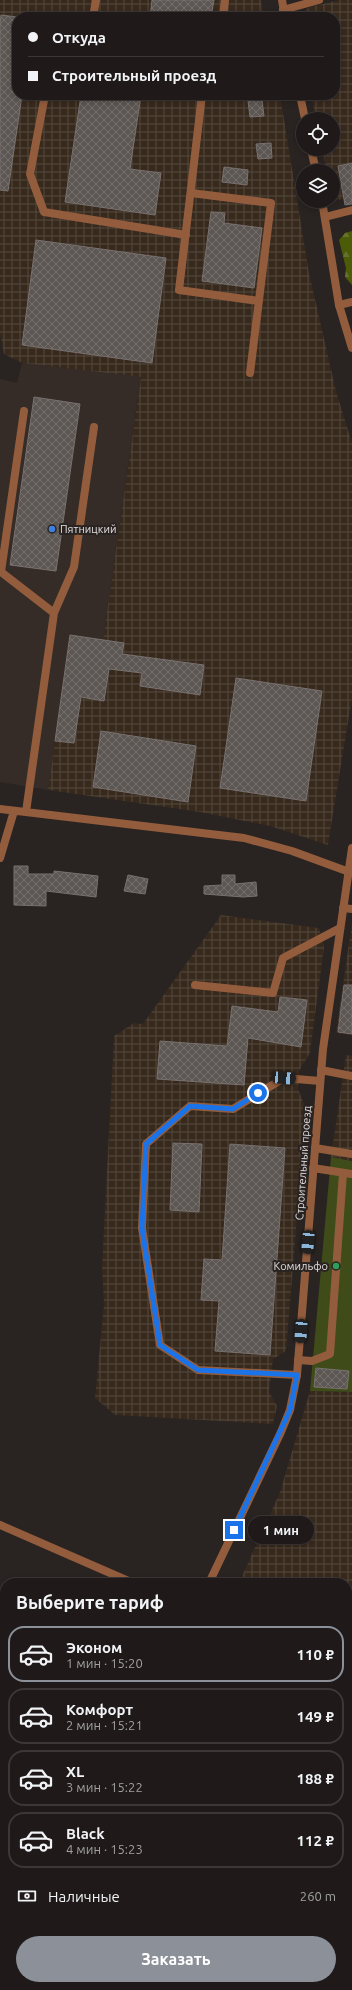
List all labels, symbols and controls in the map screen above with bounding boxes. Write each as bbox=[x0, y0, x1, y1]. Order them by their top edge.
text: Откуда bbox=[52, 29, 106, 46]
text: Строительный проезд bbox=[52, 67, 216, 84]
map controls bbox=[296, 112, 340, 208]
button: locate bbox=[296, 112, 340, 156]
button: layers bbox=[296, 164, 340, 208]
place label: Пятницкий bbox=[60, 523, 116, 535]
marker: Пятницкий bbox=[47, 524, 57, 534]
car bbox=[272, 1071, 296, 1085]
route start bbox=[249, 1084, 267, 1102]
street label: Строительный проезд bbox=[293, 1105, 313, 1221]
car bbox=[301, 1230, 315, 1254]
place label: Комильфо bbox=[274, 1260, 328, 1272]
marker: Комильфо bbox=[331, 1261, 341, 1271]
car bbox=[294, 1319, 308, 1343]
callout: 1 мин bbox=[248, 1516, 314, 1544]
route end bbox=[225, 1521, 243, 1539]
text: 1 мин bbox=[263, 1523, 299, 1537]
text: Выберите тариф bbox=[16, 1592, 164, 1612]
icon: car bbox=[18, 1636, 54, 1672]
text: Эконом bbox=[66, 1639, 122, 1656]
text: 110 ₽ bbox=[297, 1646, 334, 1663]
text: 1 мин · 15:20 bbox=[66, 1656, 143, 1670]
icon: car bbox=[18, 1698, 54, 1734]
text: Комфорт bbox=[66, 1701, 133, 1718]
text: 149 ₽ bbox=[297, 1708, 334, 1725]
text: 2 мин · 15:21 bbox=[66, 1718, 143, 1732]
icon: car bbox=[18, 1760, 54, 1796]
text: XL bbox=[66, 1763, 84, 1780]
text: 188 ₽ bbox=[297, 1770, 334, 1787]
text: 3 мин · 15:22 bbox=[66, 1780, 143, 1794]
icon: car bbox=[18, 1822, 54, 1858]
text: Black bbox=[66, 1825, 105, 1842]
text: 112 ₽ bbox=[297, 1832, 334, 1849]
text: 4 мин · 15:23 bbox=[66, 1842, 143, 1856]
icon: cash bbox=[16, 1885, 38, 1907]
text: Наличные bbox=[48, 1888, 120, 1905]
text: 260 m bbox=[300, 1889, 336, 1903]
button: Заказать bbox=[16, 1936, 336, 1982]

